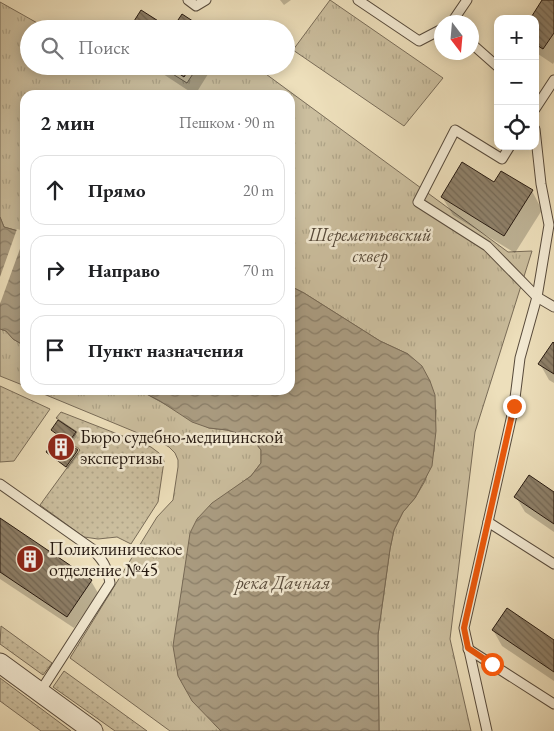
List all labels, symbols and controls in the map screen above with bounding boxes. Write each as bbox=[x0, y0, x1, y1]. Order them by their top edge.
north arrow bbox=[434, 15, 479, 60]
map controls bbox=[494, 15, 539, 150]
button: + bbox=[494, 15, 539, 60]
search box bbox=[20, 20, 295, 75]
icon: search bbox=[38, 34, 66, 62]
text: Поиск bbox=[78, 35, 130, 60]
button: − bbox=[494, 60, 539, 105]
button: locate bbox=[494, 105, 539, 150]
text: 2 мин bbox=[40, 109, 95, 136]
text: Пешком · 90 m bbox=[179, 112, 275, 133]
icon: ahead bbox=[41, 176, 69, 204]
text: Прямо bbox=[88, 178, 146, 203]
text: 20 m bbox=[243, 180, 274, 201]
park label: Шереметьевский сквер bbox=[308, 223, 431, 268]
icon: right bbox=[41, 256, 69, 284]
text: Направо bbox=[88, 258, 160, 283]
text: 70 m bbox=[243, 260, 274, 281]
icon: arrive bbox=[41, 336, 69, 364]
text: Пункт назначения bbox=[88, 338, 244, 363]
route end bbox=[503, 395, 526, 418]
place label: Бюро судебно-медицинской экспертизы bbox=[80, 425, 284, 469]
building icon: Бюро судебно-медицинской экспертизы bbox=[46, 432, 76, 462]
place label: Поликлиническое отделение №45 bbox=[49, 537, 182, 581]
building icon: Поликлиническое отделение №45 bbox=[15, 544, 45, 574]
water label: река Дачная bbox=[232, 570, 331, 595]
route start bbox=[481, 653, 504, 676]

